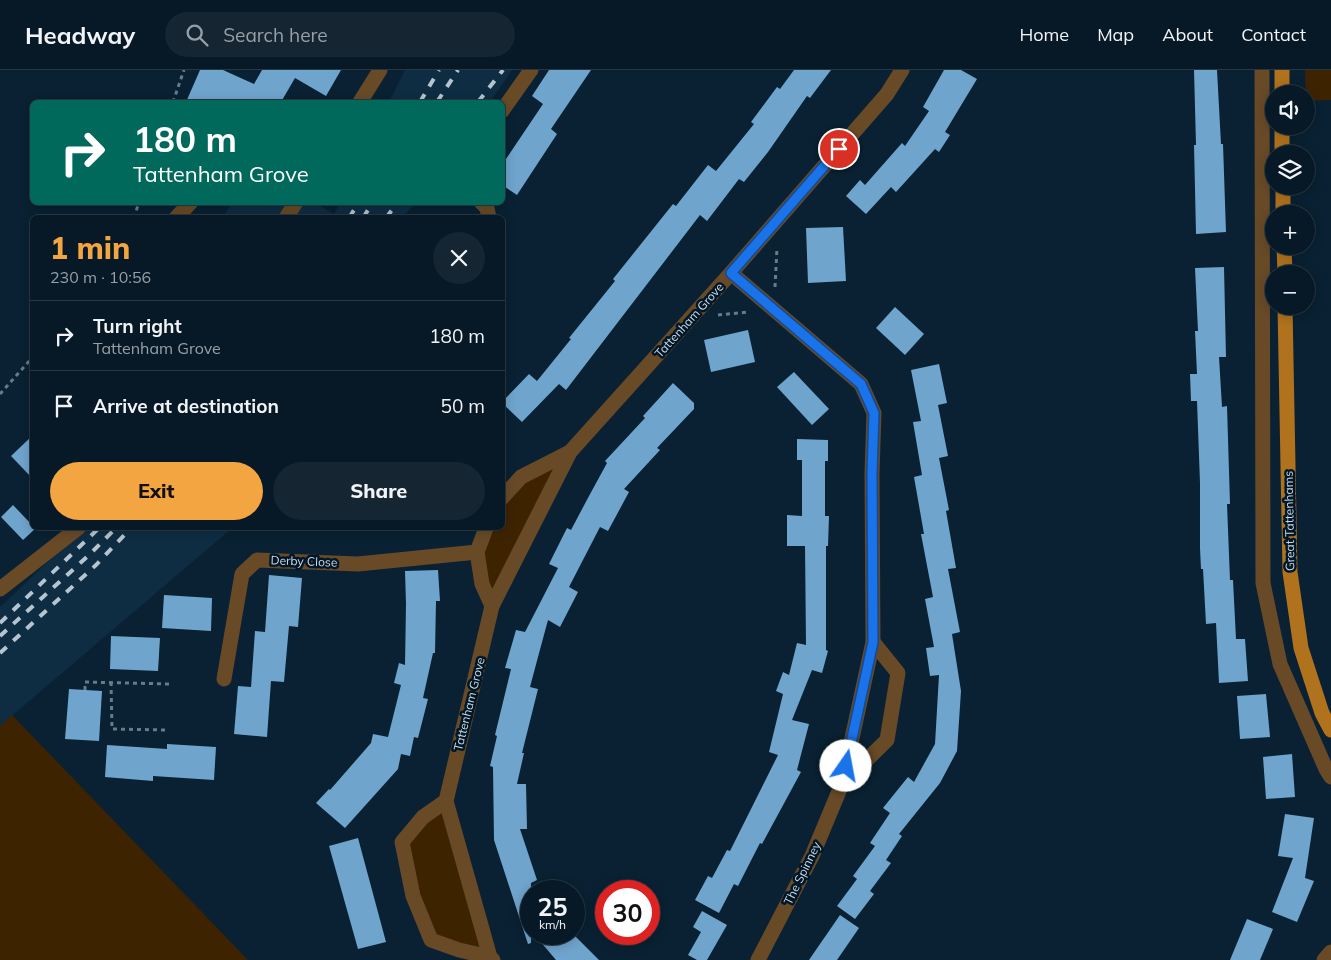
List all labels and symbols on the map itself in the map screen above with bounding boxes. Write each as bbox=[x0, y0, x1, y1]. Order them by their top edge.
pin bbox=[818, 128, 860, 170]
street label: Tattenham Grove bbox=[651, 279, 727, 361]
street label: Great Tattenhams bbox=[1281, 471, 1297, 571]
street label: Derby Close bbox=[270, 552, 338, 570]
street label: Tattenham Grove bbox=[450, 656, 488, 752]
position arrow bbox=[819, 739, 871, 791]
street label: The Spinney bbox=[780, 838, 824, 907]
speed limit sign: 30 bbox=[595, 880, 660, 945]

